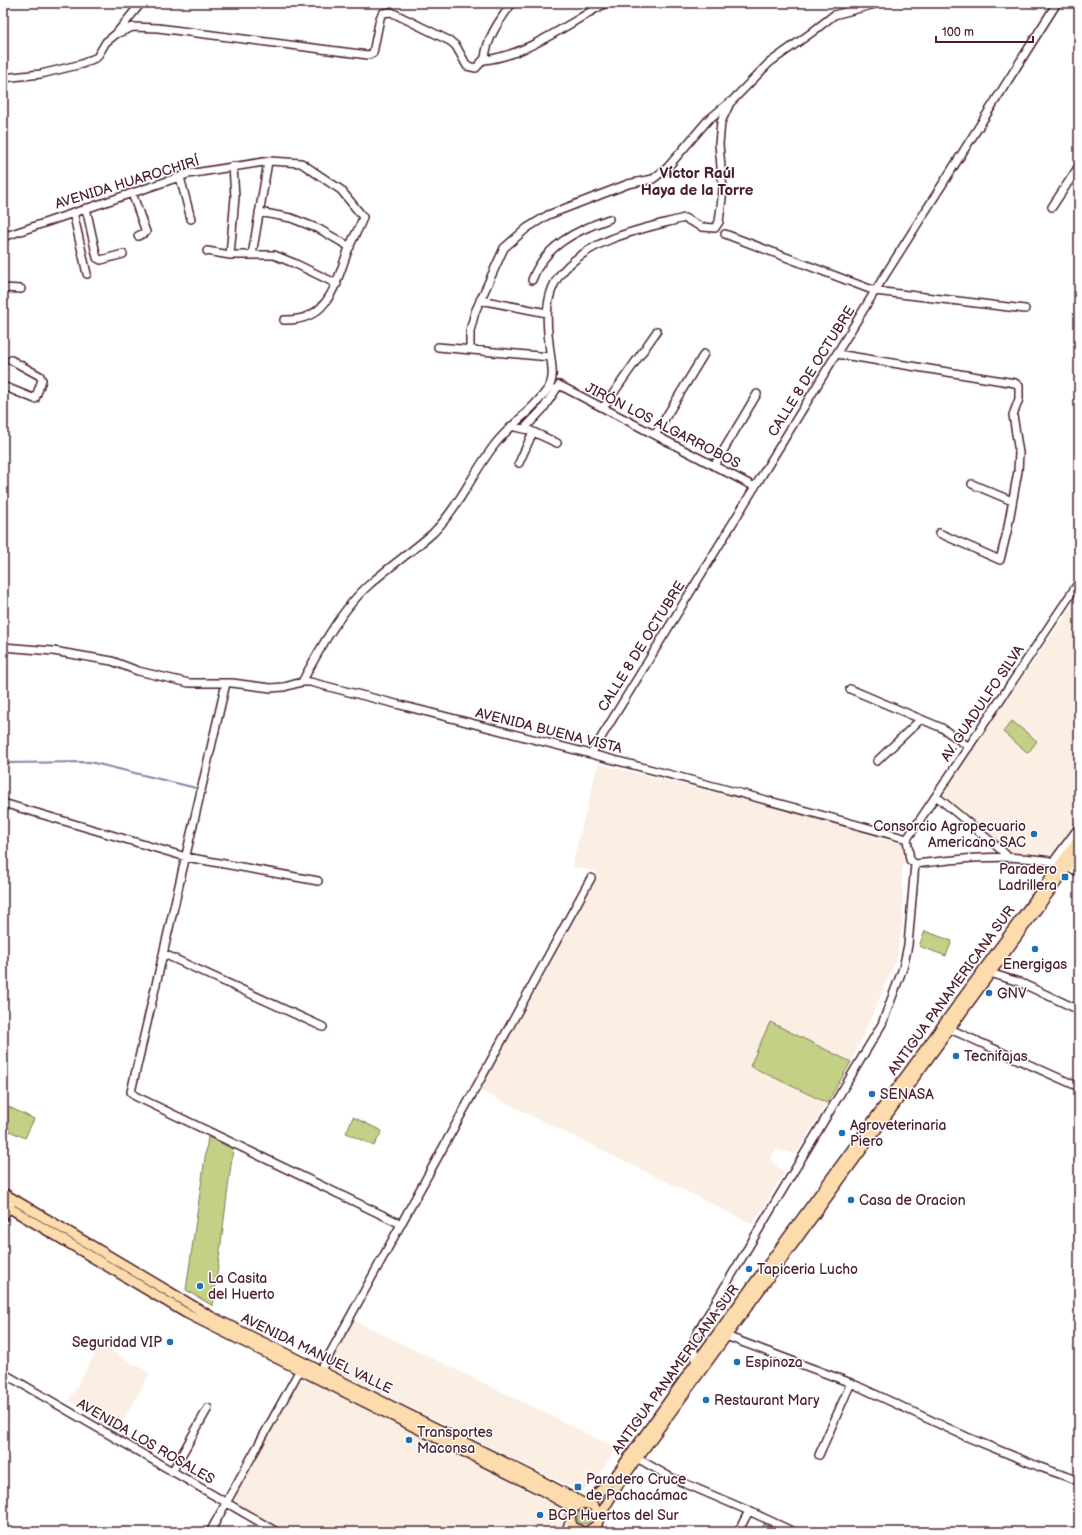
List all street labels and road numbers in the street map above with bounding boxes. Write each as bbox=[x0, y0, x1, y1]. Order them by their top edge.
street label: AVENIDA HUAROCHIRÍ bbox=[53, 151, 201, 213]
street label: CALLE 8 DE OCTUBRE bbox=[764, 303, 859, 440]
street label: JIRÓN LOS ALGARROBOS bbox=[582, 378, 744, 472]
street label: CALLE 8 DE OCTUBRE bbox=[594, 578, 689, 715]
street label: AV. GUADULFO SILVA bbox=[937, 642, 1028, 765]
street label: AVENIDA BUENA VISTA bbox=[474, 704, 624, 757]
street label: ANTIGUA PANAMERICANA SUR bbox=[884, 902, 1019, 1078]
street label: ANTIGUA PANAMERICANA SUR bbox=[608, 1281, 743, 1457]
street label: AVENIDA MANUEL VALLE bbox=[239, 1309, 395, 1397]
street label: AVENIDA LOS ROSALES bbox=[74, 1395, 218, 1488]

